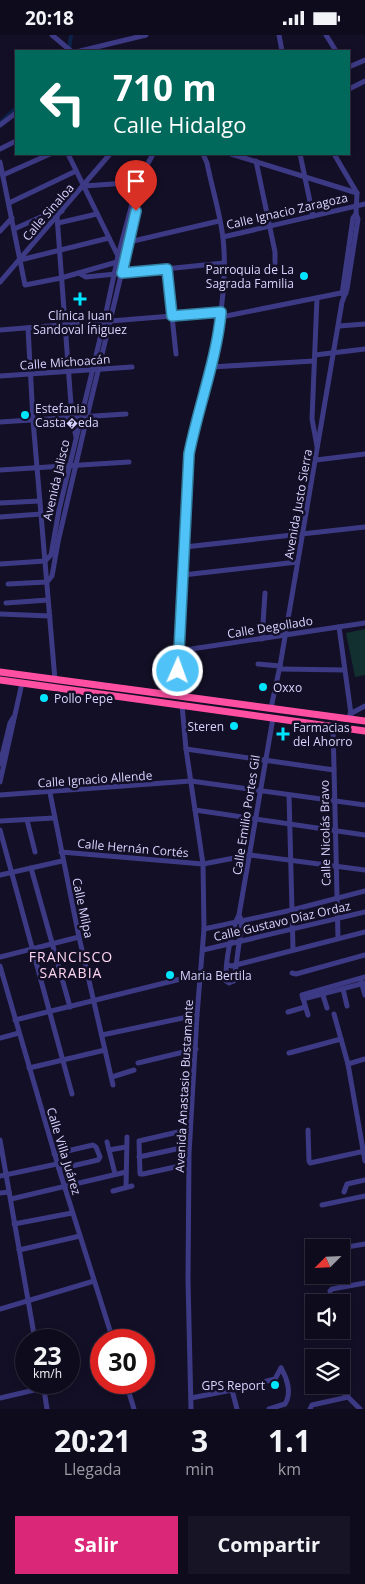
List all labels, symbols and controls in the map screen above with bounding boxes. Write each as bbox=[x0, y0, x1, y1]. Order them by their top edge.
text: 20:18 bbox=[25, 5, 74, 31]
text: 710 m bbox=[113, 64, 217, 111]
icon: left bbox=[30, 70, 95, 135]
text: Calle Hidalgo bbox=[113, 109, 246, 139]
pin bbox=[115, 160, 157, 211]
icon: arrive bbox=[122, 167, 150, 195]
street label: Calle Sinaloa bbox=[18, 180, 78, 244]
street label: Calle Ignacio Zaragoza bbox=[225, 189, 349, 233]
place label: Parroquia de La Sagrada Familia bbox=[205, 261, 294, 292]
marker: Parroquia de La Sagrada Familia bbox=[298, 270, 310, 282]
marker: Clínica Juan Sandoval Íñiguez bbox=[73, 292, 87, 306]
place label: Clínica Juan Sandoval Íñiguez bbox=[33, 307, 127, 338]
street label: Calle Michoacán bbox=[19, 350, 111, 374]
place label: Estefania Casta�eda bbox=[35, 400, 99, 431]
marker: Estefania Casta�eda bbox=[19, 409, 31, 421]
street label: Avenida Jalisco bbox=[38, 438, 74, 522]
street label: Avenida Justo Sierra bbox=[280, 448, 316, 560]
street label: Calle Degollado bbox=[226, 612, 314, 642]
position arrow bbox=[151, 644, 203, 696]
place label: Oxxo bbox=[273, 679, 302, 696]
marker: Oxxo bbox=[257, 681, 269, 693]
place label: Pollo Pepe bbox=[54, 690, 113, 707]
marker: Pollo Pepe bbox=[38, 692, 50, 704]
place label: Steren bbox=[187, 718, 224, 735]
place label: Farmacias del Ahorro bbox=[293, 719, 352, 750]
marker: Steren bbox=[228, 720, 240, 732]
marker: Farmacias del Ahorro bbox=[277, 728, 289, 740]
street label: Calle Emilio Portes Gil bbox=[228, 754, 264, 876]
street label: Calle Ignacio Allende bbox=[37, 766, 153, 791]
street label: Calle Nicolás Bravo bbox=[316, 780, 334, 886]
street label: Calle Hernán Cortés bbox=[77, 835, 190, 861]
street label: Calle Milpa bbox=[68, 876, 98, 940]
street label: Calle Gustavo Díaz Ordaz bbox=[212, 897, 353, 945]
district label: FRANCISCO SARABIA bbox=[29, 947, 113, 982]
place label: Maria Bertila bbox=[180, 967, 252, 984]
marker: Maria Bertila bbox=[164, 969, 176, 981]
street label: Avenida Anastasio Bustamante bbox=[171, 999, 197, 1173]
street label: Calle Villa Juárez bbox=[43, 1105, 85, 1197]
north arrow bbox=[305, 1239, 350, 1284]
map controls bbox=[305, 1239, 350, 1394]
button: sound bbox=[305, 1294, 350, 1339]
speed limit sign: 30 bbox=[90, 1329, 155, 1394]
text: 23 bbox=[33, 1338, 62, 1372]
button: layers bbox=[305, 1349, 350, 1394]
text: km/h bbox=[33, 1365, 62, 1382]
place label: GPS Report bbox=[201, 1377, 265, 1394]
marker: GPS Report bbox=[269, 1379, 281, 1391]
text: 20:21 bbox=[54, 1420, 131, 1461]
text: 3 bbox=[191, 1420, 208, 1461]
text: 1.1 bbox=[268, 1420, 311, 1461]
text: Llegada bbox=[64, 1458, 121, 1480]
text: min bbox=[185, 1458, 214, 1480]
text: km bbox=[278, 1458, 301, 1480]
button: Salir bbox=[15, 1516, 178, 1574]
button: Compartir bbox=[188, 1516, 350, 1574]

